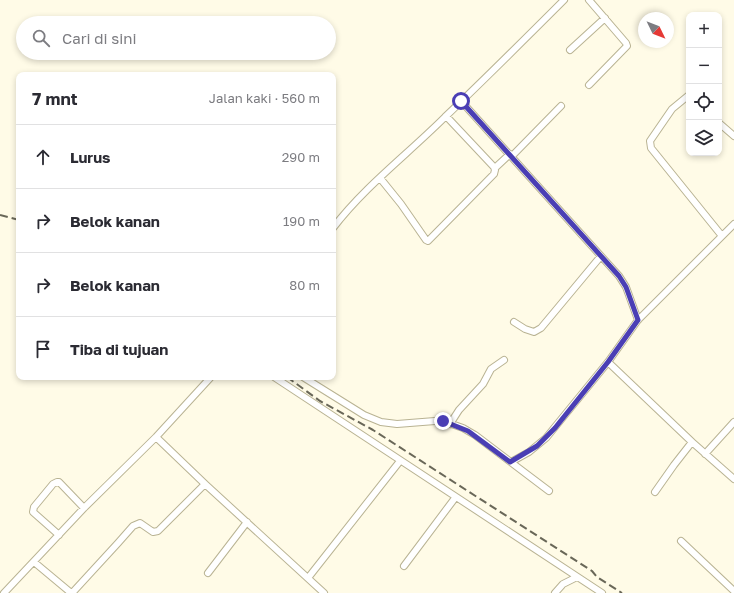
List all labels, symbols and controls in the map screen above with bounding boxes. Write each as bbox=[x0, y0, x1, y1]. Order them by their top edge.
north arrow bbox=[638, 12, 674, 48]
map controls bbox=[686, 12, 722, 156]
button: + bbox=[686, 12, 722, 48]
search box bbox=[16, 16, 336, 60]
icon: search bbox=[30, 27, 52, 49]
text: Cari di sini bbox=[62, 29, 137, 47]
button: − bbox=[686, 48, 722, 84]
button: locate bbox=[686, 84, 722, 120]
text: 7 mnt bbox=[32, 88, 77, 109]
text: Jalan kaki · 560 m bbox=[209, 90, 320, 106]
route start bbox=[452, 92, 470, 110]
button: layers bbox=[686, 120, 722, 156]
icon: ahead bbox=[32, 146, 54, 168]
text: Lurus bbox=[70, 148, 111, 166]
text: 290 m bbox=[282, 149, 320, 165]
icon: right bbox=[32, 210, 54, 232]
text: Belok kanan bbox=[70, 212, 160, 230]
text: 190 m bbox=[283, 213, 320, 229]
icon: right bbox=[32, 274, 54, 296]
text: Belok kanan bbox=[70, 276, 160, 294]
text: 80 m bbox=[289, 277, 320, 293]
icon: arrive bbox=[32, 338, 54, 360]
text: Tiba di tujuan bbox=[70, 340, 168, 358]
route end bbox=[434, 412, 452, 430]

